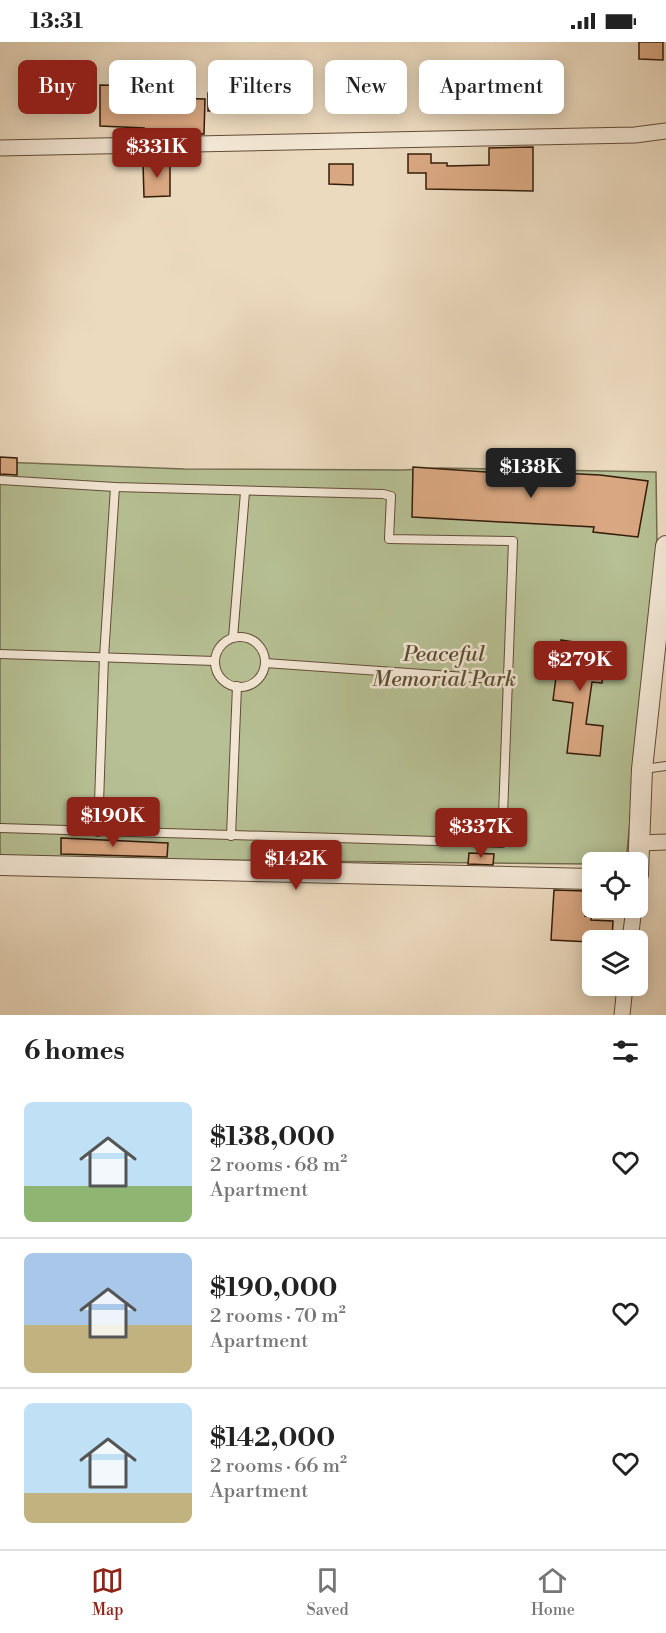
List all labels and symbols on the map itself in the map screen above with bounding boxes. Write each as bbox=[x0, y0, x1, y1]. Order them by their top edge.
pin: $331K bbox=[115, 128, 199, 179]
pin: $138K bbox=[489, 448, 573, 499]
park label: Peaceful Memorial Park bbox=[372, 641, 516, 693]
pin: $279K bbox=[538, 641, 622, 692]
pin: $190K bbox=[71, 797, 155, 848]
pin: $337K bbox=[439, 808, 523, 859]
pin: $142K bbox=[254, 840, 338, 891]

